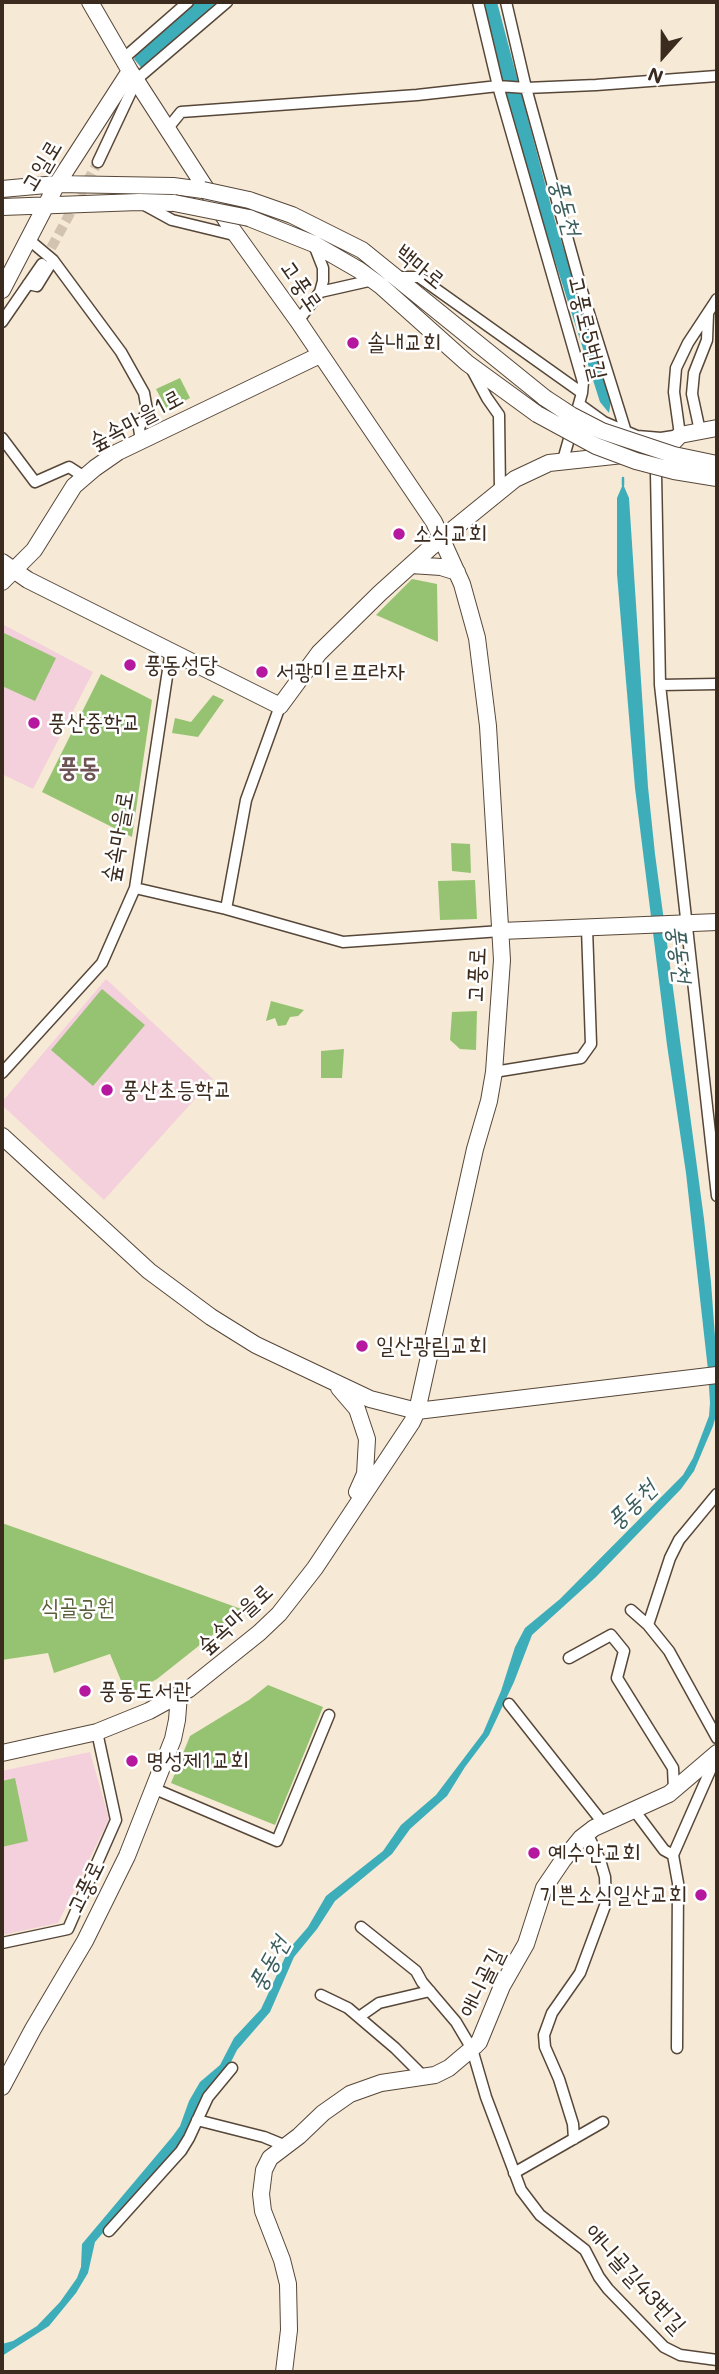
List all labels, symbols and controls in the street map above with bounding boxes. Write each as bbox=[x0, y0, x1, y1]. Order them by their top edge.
north arrow bbox=[628, 21, 698, 91]
text: N bbox=[644, 62, 667, 90]
street label: 고일로 bbox=[16, 135, 68, 197]
water label: 풍동천 bbox=[544, 175, 586, 239]
street label: 백마로 bbox=[390, 239, 450, 295]
street label: 고풍로 bbox=[274, 255, 328, 317]
street label: 고풍로5번길 bbox=[562, 273, 612, 383]
place label: 솔내교회 bbox=[367, 329, 441, 357]
marker: 솔내교회 bbox=[345, 335, 361, 351]
street label: 숲속마을1로 bbox=[84, 384, 188, 456]
place label: 소식교회 bbox=[413, 520, 487, 548]
marker: 소식교회 bbox=[391, 526, 407, 542]
place label: 풍동성당 bbox=[144, 651, 218, 679]
marker: 풍동성당 bbox=[122, 657, 138, 673]
place label: 서광미르프라자 bbox=[276, 658, 406, 686]
marker: 서광미르프라자 bbox=[254, 664, 270, 680]
place label: 풍산중학교 bbox=[48, 709, 141, 737]
marker: 풍산중학교 bbox=[26, 715, 42, 731]
district label: 풍동 bbox=[58, 752, 100, 784]
street label: 숲속마을로 bbox=[96, 789, 140, 885]
water label: 풍동천 bbox=[661, 923, 697, 985]
street label: 고풍로 bbox=[462, 947, 492, 1003]
place label: 풍산초등학교 bbox=[121, 1076, 232, 1104]
marker: 풍산초등학교 bbox=[99, 1082, 115, 1098]
place label: 일산광림교회 bbox=[376, 1332, 487, 1360]
marker: 일산광림교회 bbox=[354, 1338, 370, 1354]
water label: 풍동천 bbox=[601, 1475, 663, 1535]
street label: 숲속마을로 bbox=[191, 1578, 279, 1660]
park label: 식골공원 bbox=[41, 1594, 115, 1622]
place label: 풍동도서관 bbox=[99, 1677, 192, 1705]
marker: 풍동도서관 bbox=[77, 1683, 93, 1699]
place label: 명성제1교회 bbox=[146, 1747, 249, 1775]
marker: 명성제1교회 bbox=[124, 1753, 140, 1769]
place label: 예수안교회 bbox=[548, 1839, 641, 1867]
marker: 예수안교회 bbox=[526, 1845, 542, 1861]
street label: 고풍로 bbox=[61, 1856, 111, 1918]
place label: 기쁜소식일산교회 bbox=[539, 1881, 687, 1909]
marker: 기쁜소식일산교회 bbox=[693, 1887, 709, 1903]
water label: 풍동천 bbox=[242, 1932, 296, 1996]
street label: 애니골길 bbox=[453, 1944, 511, 2022]
street label: 애니골길43번길 bbox=[579, 2218, 691, 2340]

